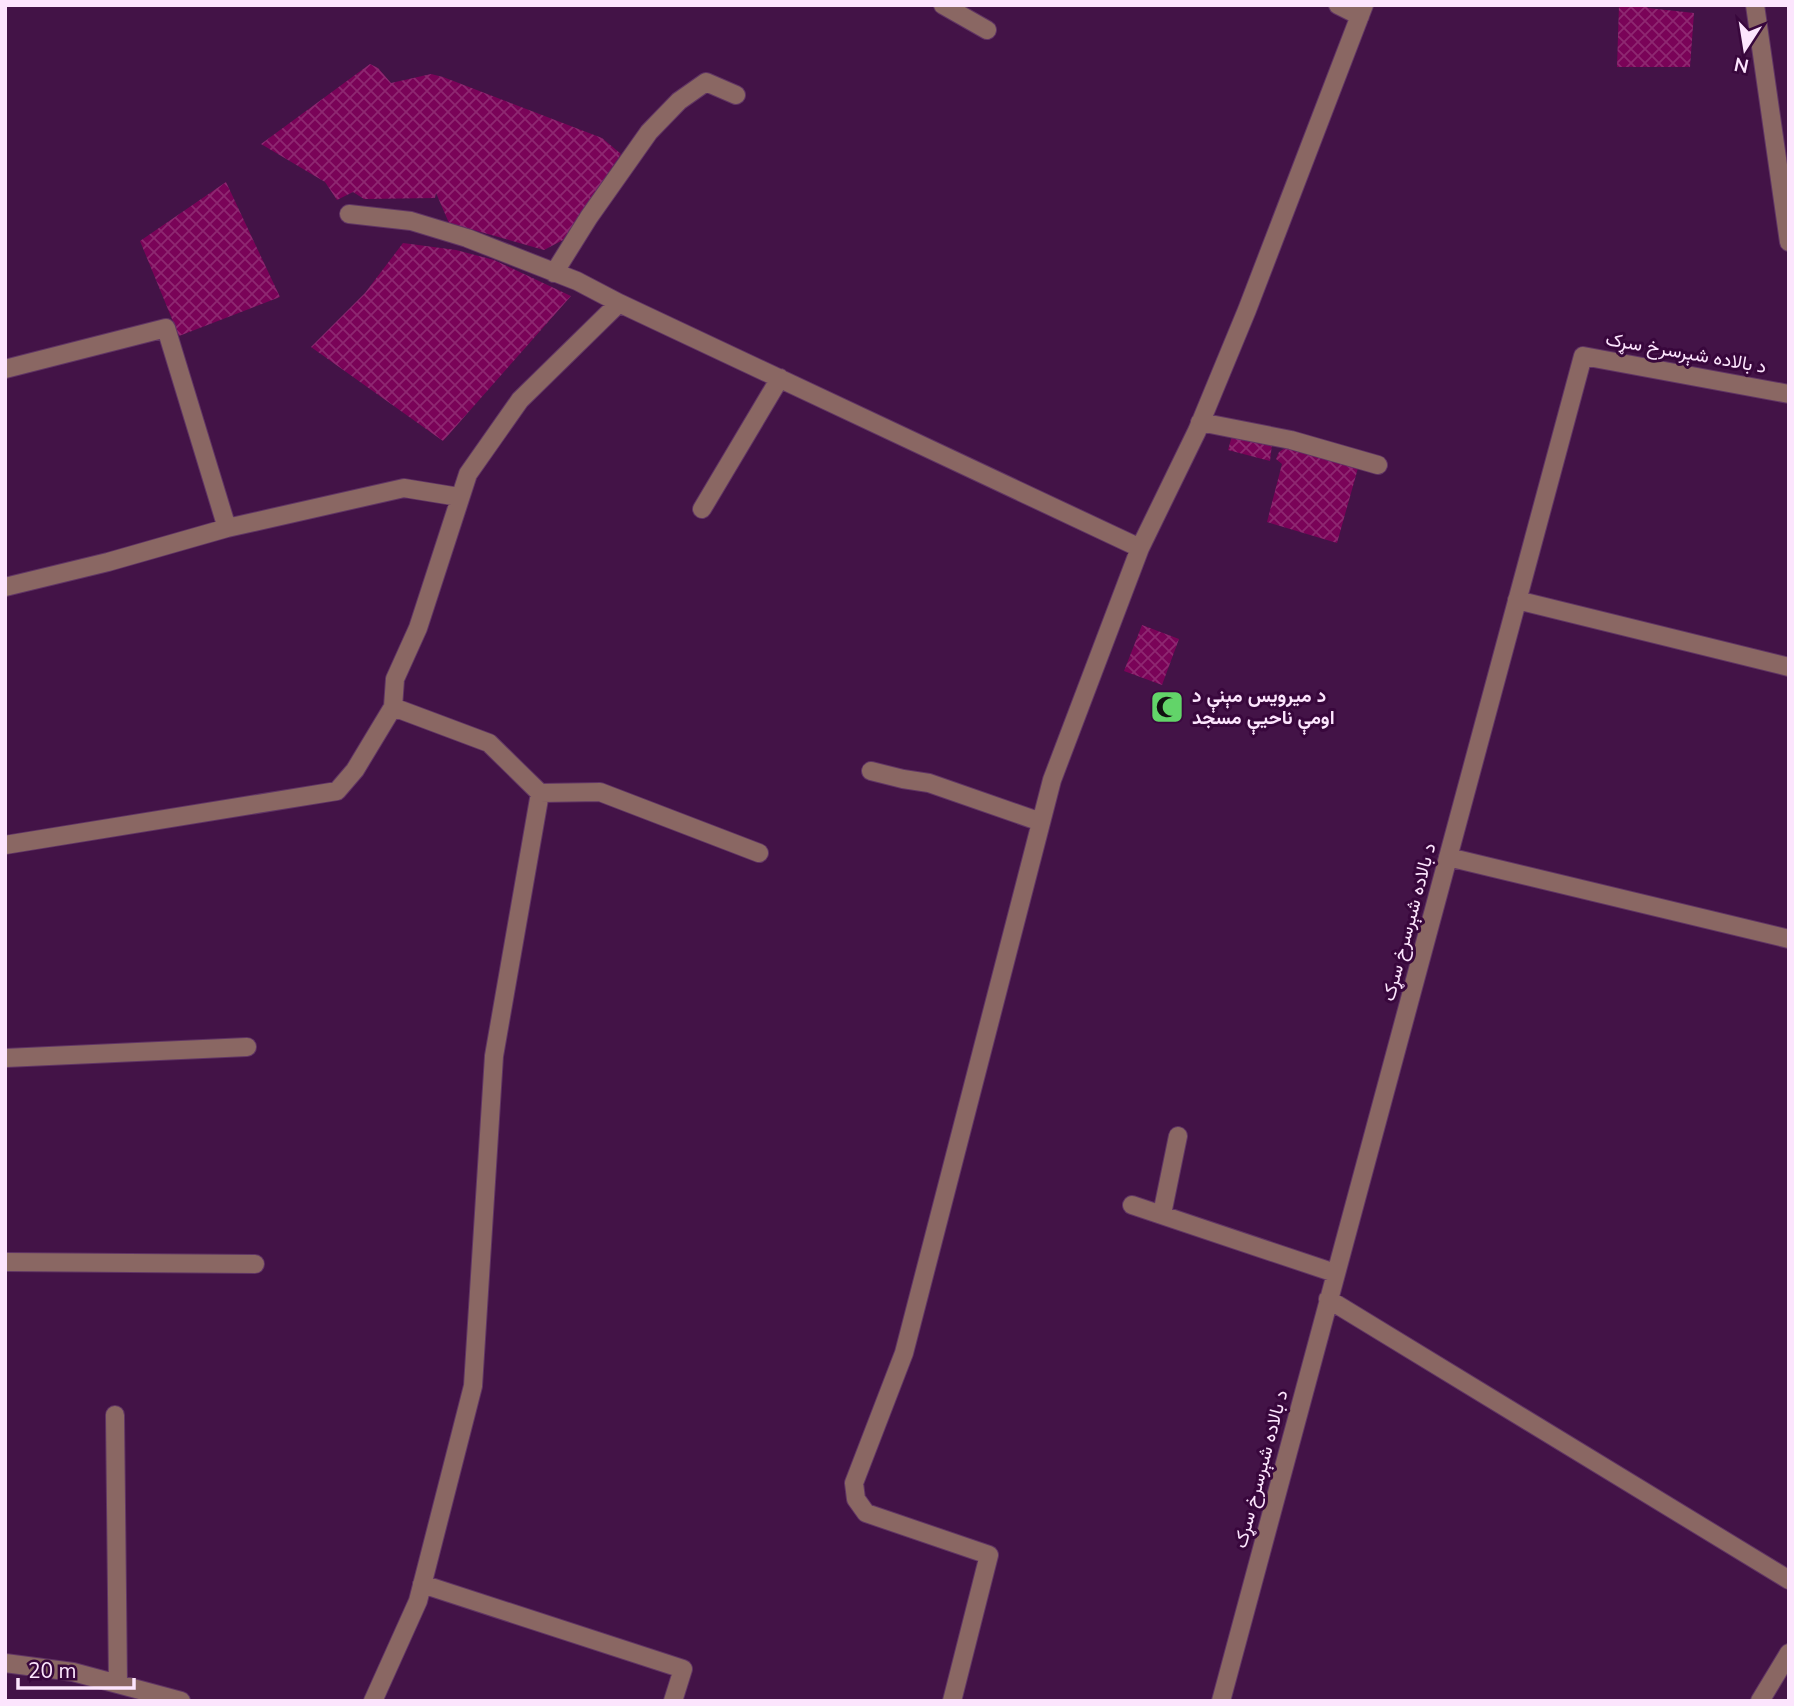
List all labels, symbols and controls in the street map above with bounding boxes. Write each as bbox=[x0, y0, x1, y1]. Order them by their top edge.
north arrow bbox=[1710, 14, 1780, 84]
text: N bbox=[1732, 50, 1751, 79]
street label: د بالاده شېرسرخ سړک bbox=[1604, 326, 1768, 380]
place label: د ميرویس مېنې د اومې ناحيې مسجد bbox=[1192, 683, 1335, 736]
mosque icon: د ميرویس مېنې د اومې ناحيې مسجد bbox=[1148, 688, 1186, 726]
street label: د بالاده شېرسرخ سړک bbox=[1375, 840, 1443, 1004]
street label: د بالاده شېرسرخ سړک bbox=[1227, 1387, 1295, 1551]
scale bar bbox=[18, 1646, 133, 1690]
text: 20 m bbox=[28, 1657, 77, 1685]

